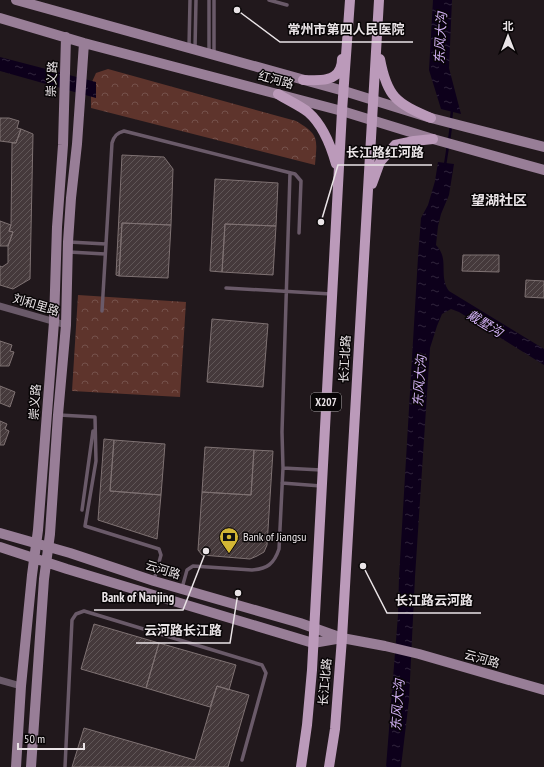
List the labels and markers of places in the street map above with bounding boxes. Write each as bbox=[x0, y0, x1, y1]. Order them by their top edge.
callout: 常州市第四人民医院 bbox=[280, 17, 413, 42]
callout: 长江路红河路 bbox=[338, 140, 432, 165]
bank icon: Bank of Jiangsu bbox=[218, 526, 240, 554]
place label: Bank of Jiangsu bbox=[243, 529, 306, 544]
callout: Bank of Nanjing bbox=[94, 585, 183, 610]
callout: 长江路云河路 bbox=[387, 588, 481, 613]
callout: 云河路长江路 bbox=[136, 618, 230, 643]

